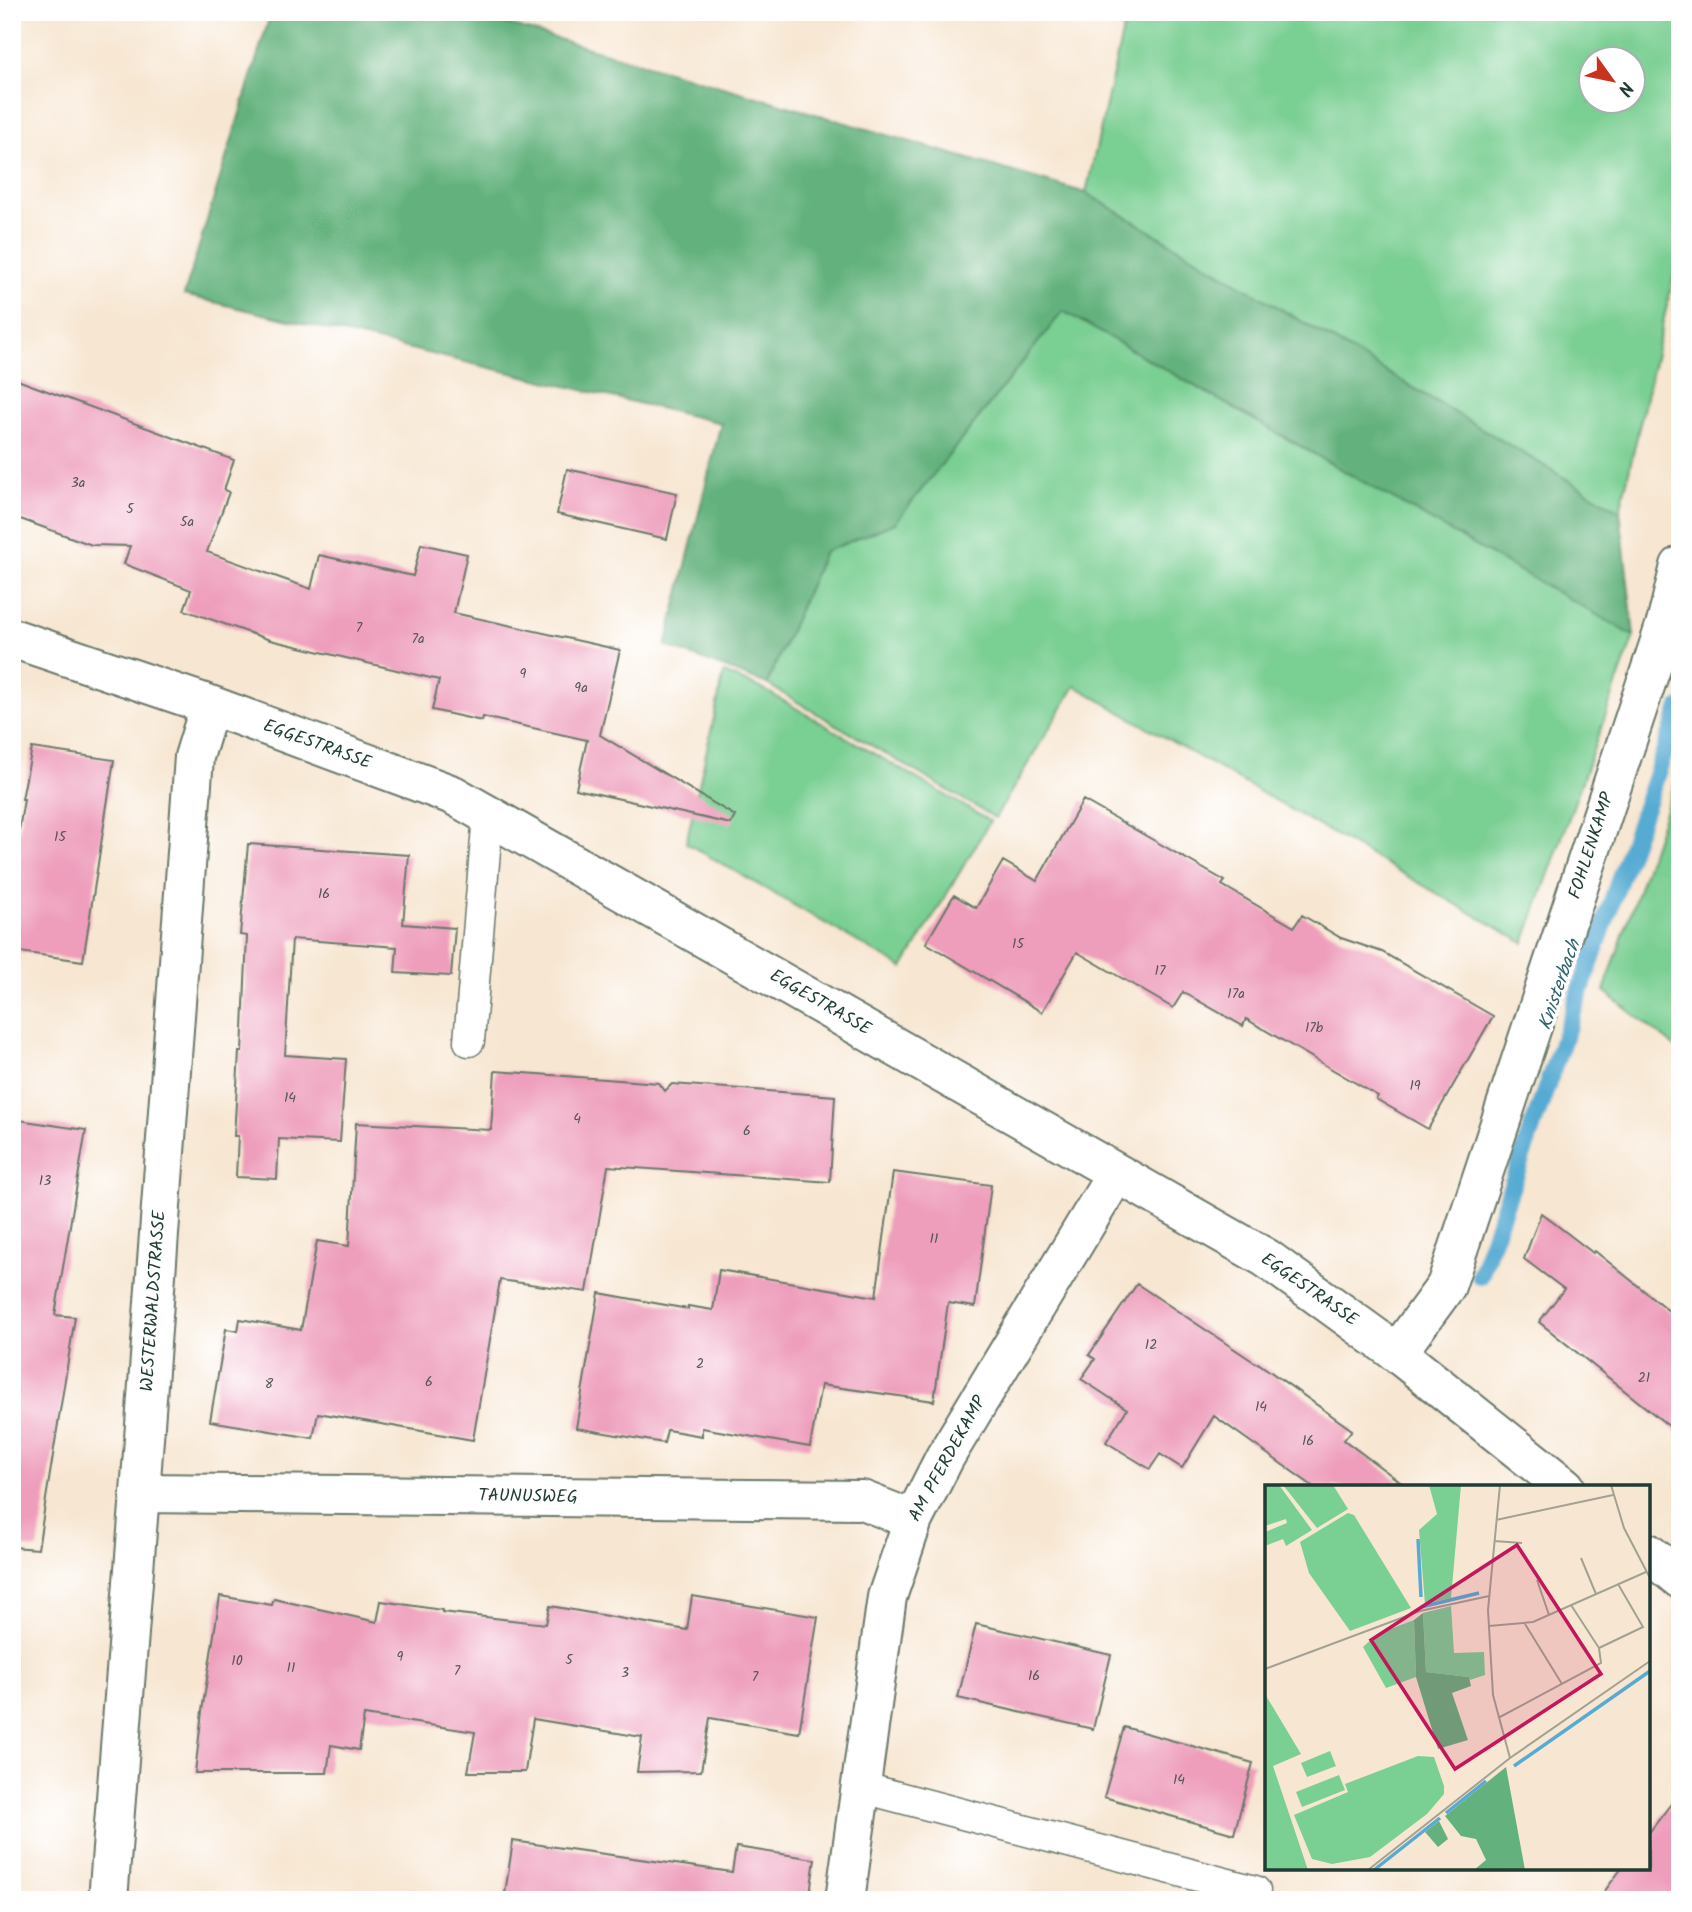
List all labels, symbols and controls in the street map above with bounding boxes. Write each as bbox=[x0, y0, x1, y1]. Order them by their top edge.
north arrow bbox=[1576, 46, 1646, 116]
text: N bbox=[1609, 75, 1640, 101]
house number: 3a bbox=[71, 472, 85, 494]
house number: 5 bbox=[126, 498, 135, 520]
house number: 5a bbox=[180, 511, 194, 533]
house number: 7 bbox=[356, 617, 363, 639]
house number: 7a bbox=[411, 628, 425, 650]
house number: 9 bbox=[520, 663, 527, 685]
house number: 9a bbox=[574, 677, 588, 699]
street label: EGGESTRASSE bbox=[259, 712, 376, 778]
street label: FOHLENKAMP bbox=[1561, 788, 1623, 903]
house number: 15 bbox=[54, 826, 67, 848]
house number: 16 bbox=[318, 883, 330, 905]
house number: 15 bbox=[1012, 933, 1025, 955]
water label: Knisterbach bbox=[1531, 934, 1590, 1034]
house number: 17 bbox=[1155, 960, 1166, 982]
street label: EGGESTRASSE bbox=[764, 962, 877, 1044]
house number: 17a bbox=[1227, 983, 1245, 1005]
house number: 17b bbox=[1305, 1017, 1324, 1039]
house number: 19 bbox=[1409, 1075, 1421, 1097]
house number: 14 bbox=[284, 1087, 296, 1109]
house number: 4 bbox=[573, 1108, 581, 1130]
house number: 6 bbox=[743, 1120, 751, 1142]
house number: 13 bbox=[39, 1170, 51, 1192]
street label: WESTERWALDSTRASSE bbox=[133, 1209, 175, 1393]
house number: 11 bbox=[930, 1228, 938, 1250]
street label: EGGESTRASSE bbox=[1254, 1246, 1364, 1335]
house number: 12 bbox=[1145, 1334, 1157, 1356]
house number: 2 bbox=[696, 1353, 704, 1375]
house number: 21 bbox=[1638, 1367, 1650, 1389]
house number: 6 bbox=[425, 1371, 433, 1393]
house number: 8 bbox=[265, 1373, 274, 1395]
street label: AM PFERDEKAMP bbox=[901, 1390, 995, 1527]
house number: 14 bbox=[1255, 1396, 1267, 1418]
house number: 16 bbox=[1302, 1430, 1314, 1452]
street label: TAUNUSWEG bbox=[478, 1482, 578, 1512]
inset map bbox=[1265, 1485, 1650, 1870]
house number: 9 bbox=[397, 1646, 404, 1668]
house number: 5 bbox=[565, 1649, 574, 1671]
house number: 10 bbox=[231, 1650, 243, 1672]
house number: 11 bbox=[287, 1657, 295, 1679]
house number: 7 bbox=[454, 1660, 461, 1682]
house number: 3 bbox=[621, 1662, 629, 1684]
house number: 16 bbox=[1028, 1665, 1040, 1687]
house number: 7 bbox=[752, 1666, 759, 1688]
house number: 14 bbox=[1173, 1769, 1185, 1791]

